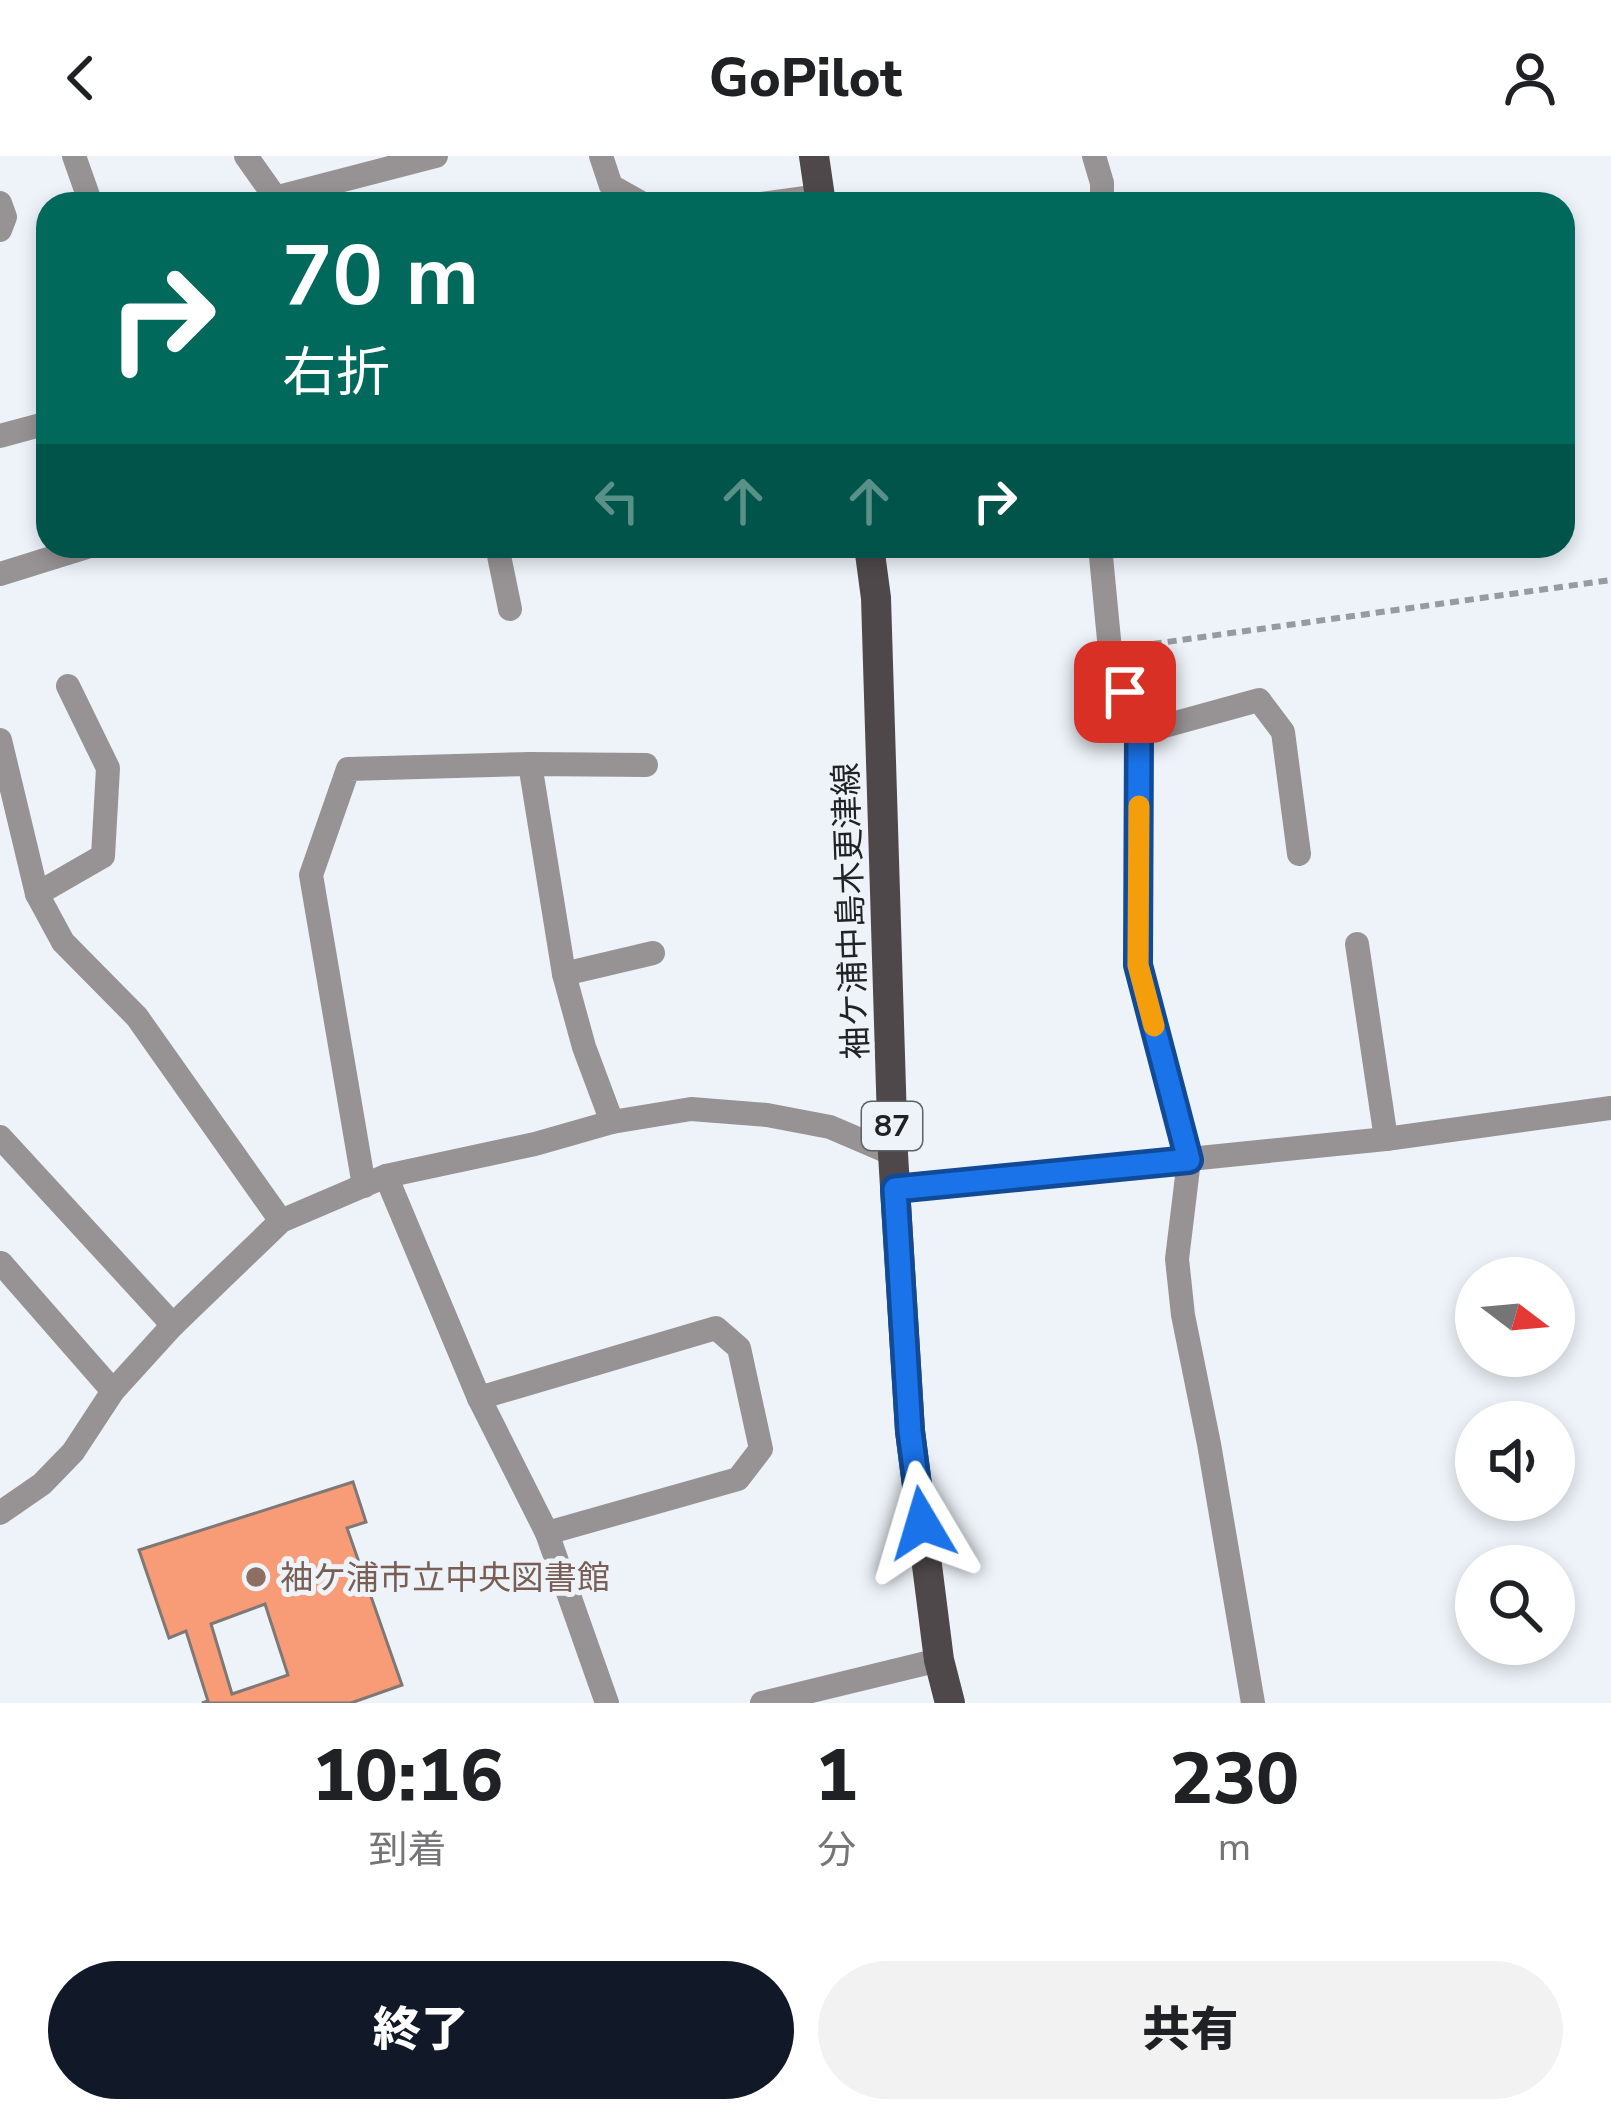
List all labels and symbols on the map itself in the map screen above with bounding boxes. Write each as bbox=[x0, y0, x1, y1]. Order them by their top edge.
pin bbox=[1074, 641, 1176, 743]
street label: 袖ケ浦中島木更津線 bbox=[824, 762, 879, 1060]
road number: 87 bbox=[862, 1102, 922, 1150]
north arrow bbox=[1455, 1257, 1575, 1377]
position arrow bbox=[859, 1460, 985, 1586]
place label: 袖ケ浦市立中央図書館 bbox=[280, 1556, 610, 1601]
marker: 袖ケ浦市立中央図書館 bbox=[243, 1564, 269, 1590]

